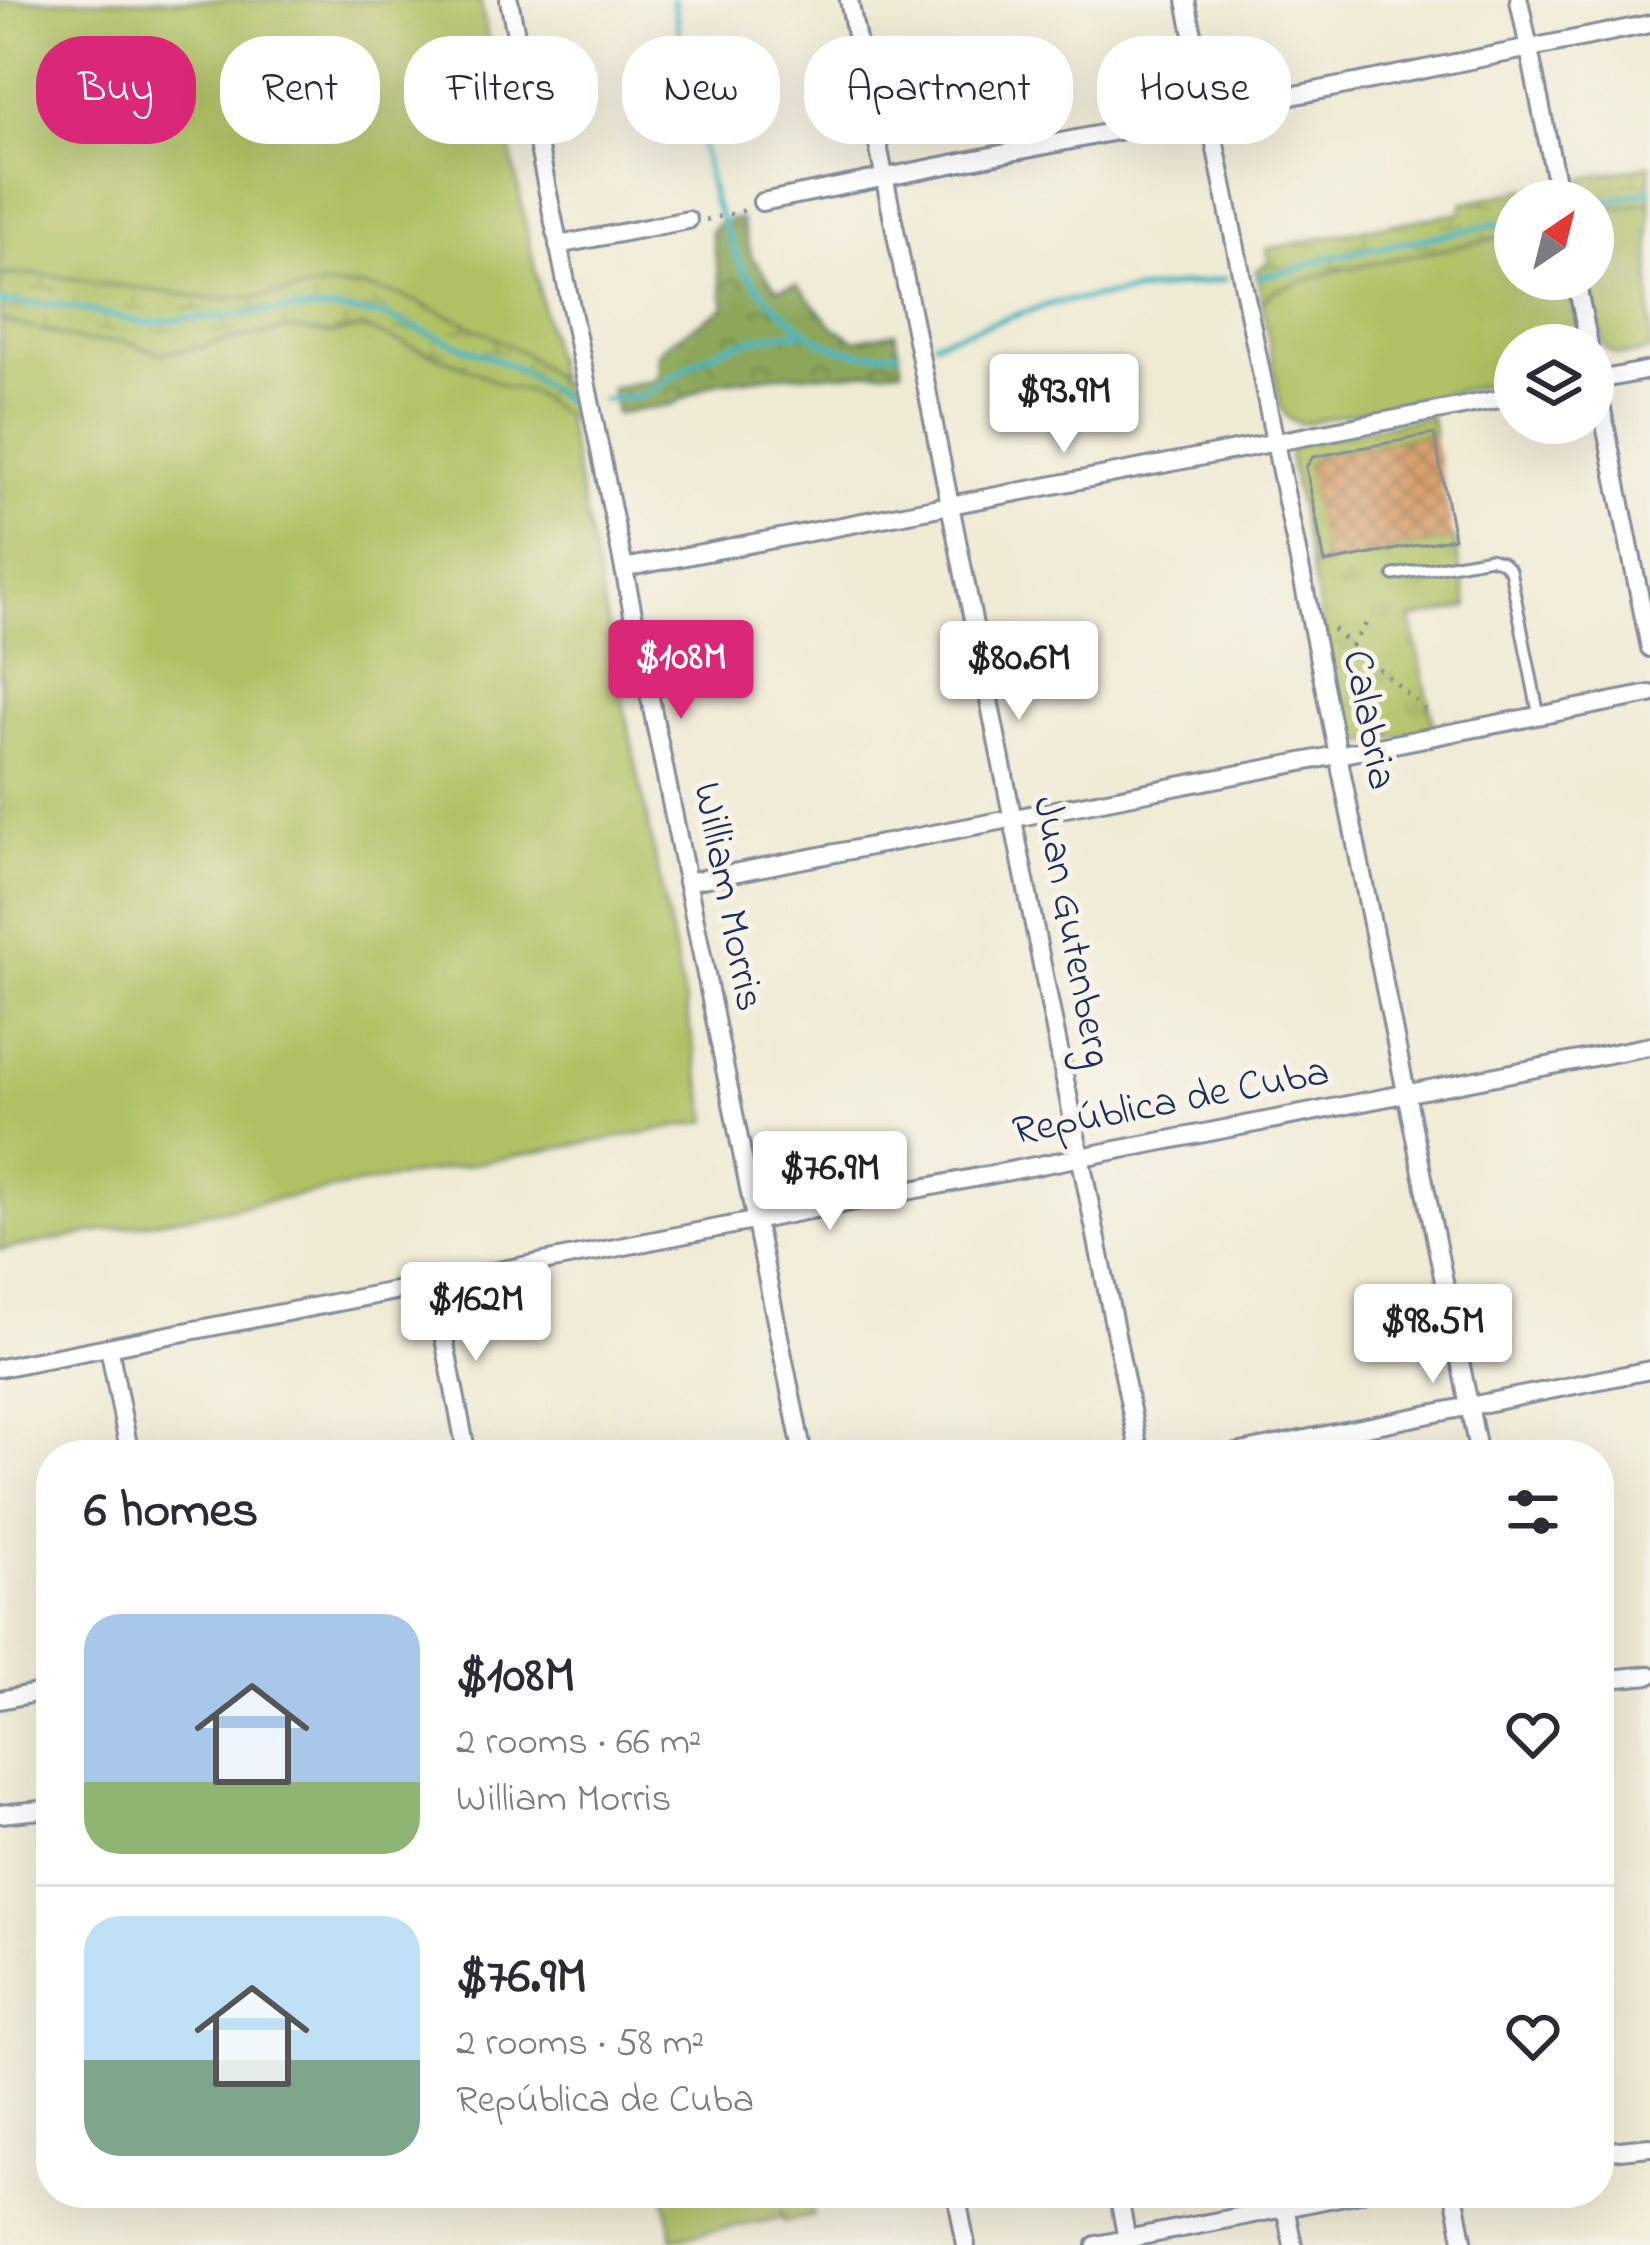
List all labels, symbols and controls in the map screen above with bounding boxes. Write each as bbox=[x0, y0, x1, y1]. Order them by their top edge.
chip: Buy bbox=[36, 36, 196, 144]
chip: Rent bbox=[220, 36, 380, 144]
chip: Filters bbox=[404, 36, 598, 144]
chip: New bbox=[622, 36, 780, 144]
chip: Apartment bbox=[804, 36, 1073, 144]
chip: House bbox=[1097, 36, 1291, 144]
north arrow bbox=[1494, 180, 1614, 300]
map controls bbox=[1494, 180, 1614, 444]
button: layers bbox=[1494, 324, 1614, 444]
pin: $93.9M bbox=[966, 354, 1162, 456]
text: $93.9M bbox=[1017, 364, 1111, 421]
pin: $108M bbox=[597, 620, 765, 722]
pin: $80.6M bbox=[921, 621, 1117, 723]
text: $108M bbox=[635, 630, 727, 687]
text: $80.6M bbox=[967, 631, 1071, 688]
street label: Calabria bbox=[1325, 645, 1411, 795]
street label: William Morris bbox=[675, 777, 779, 1017]
street label: Juan Gutenberg bbox=[1015, 791, 1127, 1073]
street label: República de Cuba bbox=[1008, 1042, 1334, 1164]
pin: $76.9M bbox=[732, 1131, 928, 1233]
text: $76.9M bbox=[780, 1141, 880, 1198]
pin: $162M bbox=[392, 1262, 560, 1364]
text: $162M bbox=[428, 1272, 524, 1329]
pin: $98.5M bbox=[1335, 1284, 1531, 1386]
text: $98.5M bbox=[1381, 1294, 1485, 1351]
text: 6 homes bbox=[84, 1475, 258, 1550]
icon: filters bbox=[1500, 1479, 1566, 1545]
text: $108M bbox=[456, 1640, 575, 1715]
icon: home bbox=[180, 1662, 324, 1806]
icon: heart bbox=[1500, 1701, 1566, 1767]
text: 2 rooms · 66 m² bbox=[456, 1715, 702, 1772]
text: William Morris bbox=[456, 1772, 671, 1829]
text: $76.9M bbox=[456, 1941, 587, 2016]
icon: home bbox=[180, 1964, 324, 2108]
icon: heart bbox=[1500, 2003, 1566, 2069]
text: 2 rooms · 58 m² bbox=[456, 2016, 704, 2073]
text: República de Cuba bbox=[456, 2073, 754, 2130]

